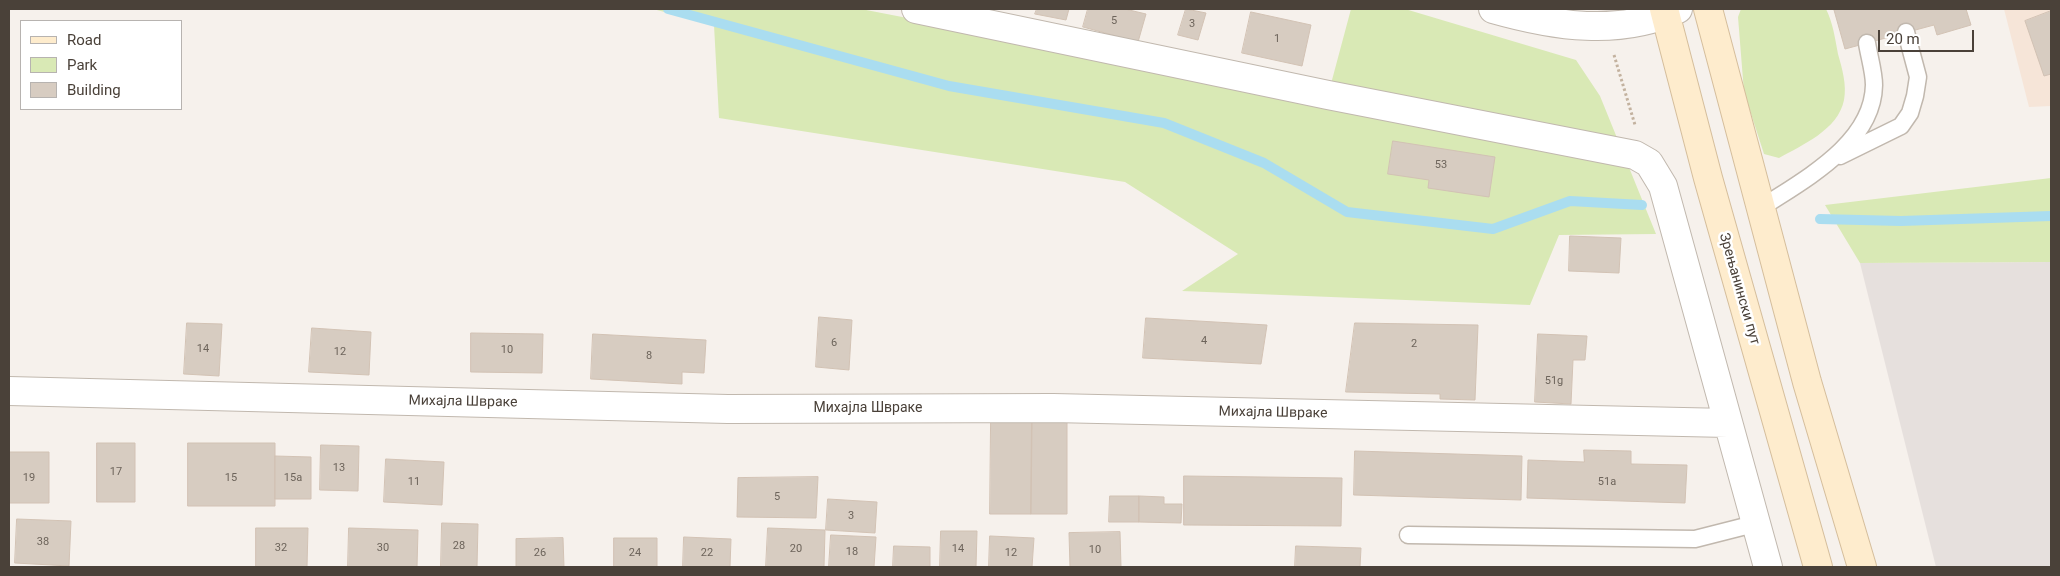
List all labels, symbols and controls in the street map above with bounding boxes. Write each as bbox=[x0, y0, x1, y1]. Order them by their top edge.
house number: 5 bbox=[1111, 14, 1117, 28]
house number: 3 bbox=[1189, 17, 1195, 31]
legend bbox=[20, 20, 182, 110]
scale bar bbox=[1880, 20, 1976, 52]
text: 20 m bbox=[1886, 30, 1920, 48]
text: Road bbox=[67, 31, 101, 49]
house number: 1 bbox=[1274, 32, 1280, 46]
text: Park bbox=[67, 56, 97, 74]
text: Building bbox=[67, 81, 121, 99]
house number: 53 bbox=[1435, 158, 1447, 172]
street label: Зрењанински пут bbox=[1715, 231, 1763, 347]
house number: 4 bbox=[1201, 334, 1207, 348]
house number: 6 bbox=[831, 336, 837, 350]
house number: 2 bbox=[1411, 337, 1417, 351]
house number: 14 bbox=[197, 342, 209, 356]
house number: 10 bbox=[501, 343, 513, 357]
house number: 12 bbox=[334, 345, 346, 359]
house number: 8 bbox=[646, 349, 652, 363]
house number: 51g bbox=[1545, 374, 1563, 388]
street label: Михајла Швраке bbox=[408, 393, 518, 411]
street label: Михајла Швраке bbox=[814, 400, 922, 416]
street label: Михајла Швраке bbox=[1218, 404, 1328, 422]
house number: 13 bbox=[333, 461, 345, 475]
house number: 17 bbox=[110, 465, 122, 479]
house number: 19 bbox=[23, 471, 35, 485]
house number: 15 bbox=[225, 471, 237, 485]
house number: 15a bbox=[284, 471, 302, 485]
house number: 11 bbox=[408, 475, 420, 489]
house number: 51a bbox=[1598, 475, 1616, 489]
house number: 5 bbox=[774, 490, 780, 504]
house number: 3 bbox=[848, 509, 854, 523]
house number: 38 bbox=[37, 535, 49, 549]
house number: 28 bbox=[453, 539, 465, 553]
house number: 32 bbox=[275, 541, 287, 555]
house number: 30 bbox=[377, 541, 389, 555]
house number: 20 bbox=[790, 542, 802, 556]
house number: 14 bbox=[952, 542, 964, 556]
house number: 10 bbox=[1089, 543, 1101, 557]
house number: 18 bbox=[846, 545, 858, 559]
house number: 26 bbox=[534, 546, 546, 560]
house number: 24 bbox=[629, 546, 641, 560]
house number: 22 bbox=[701, 546, 713, 560]
house number: 12 bbox=[1005, 546, 1017, 560]

